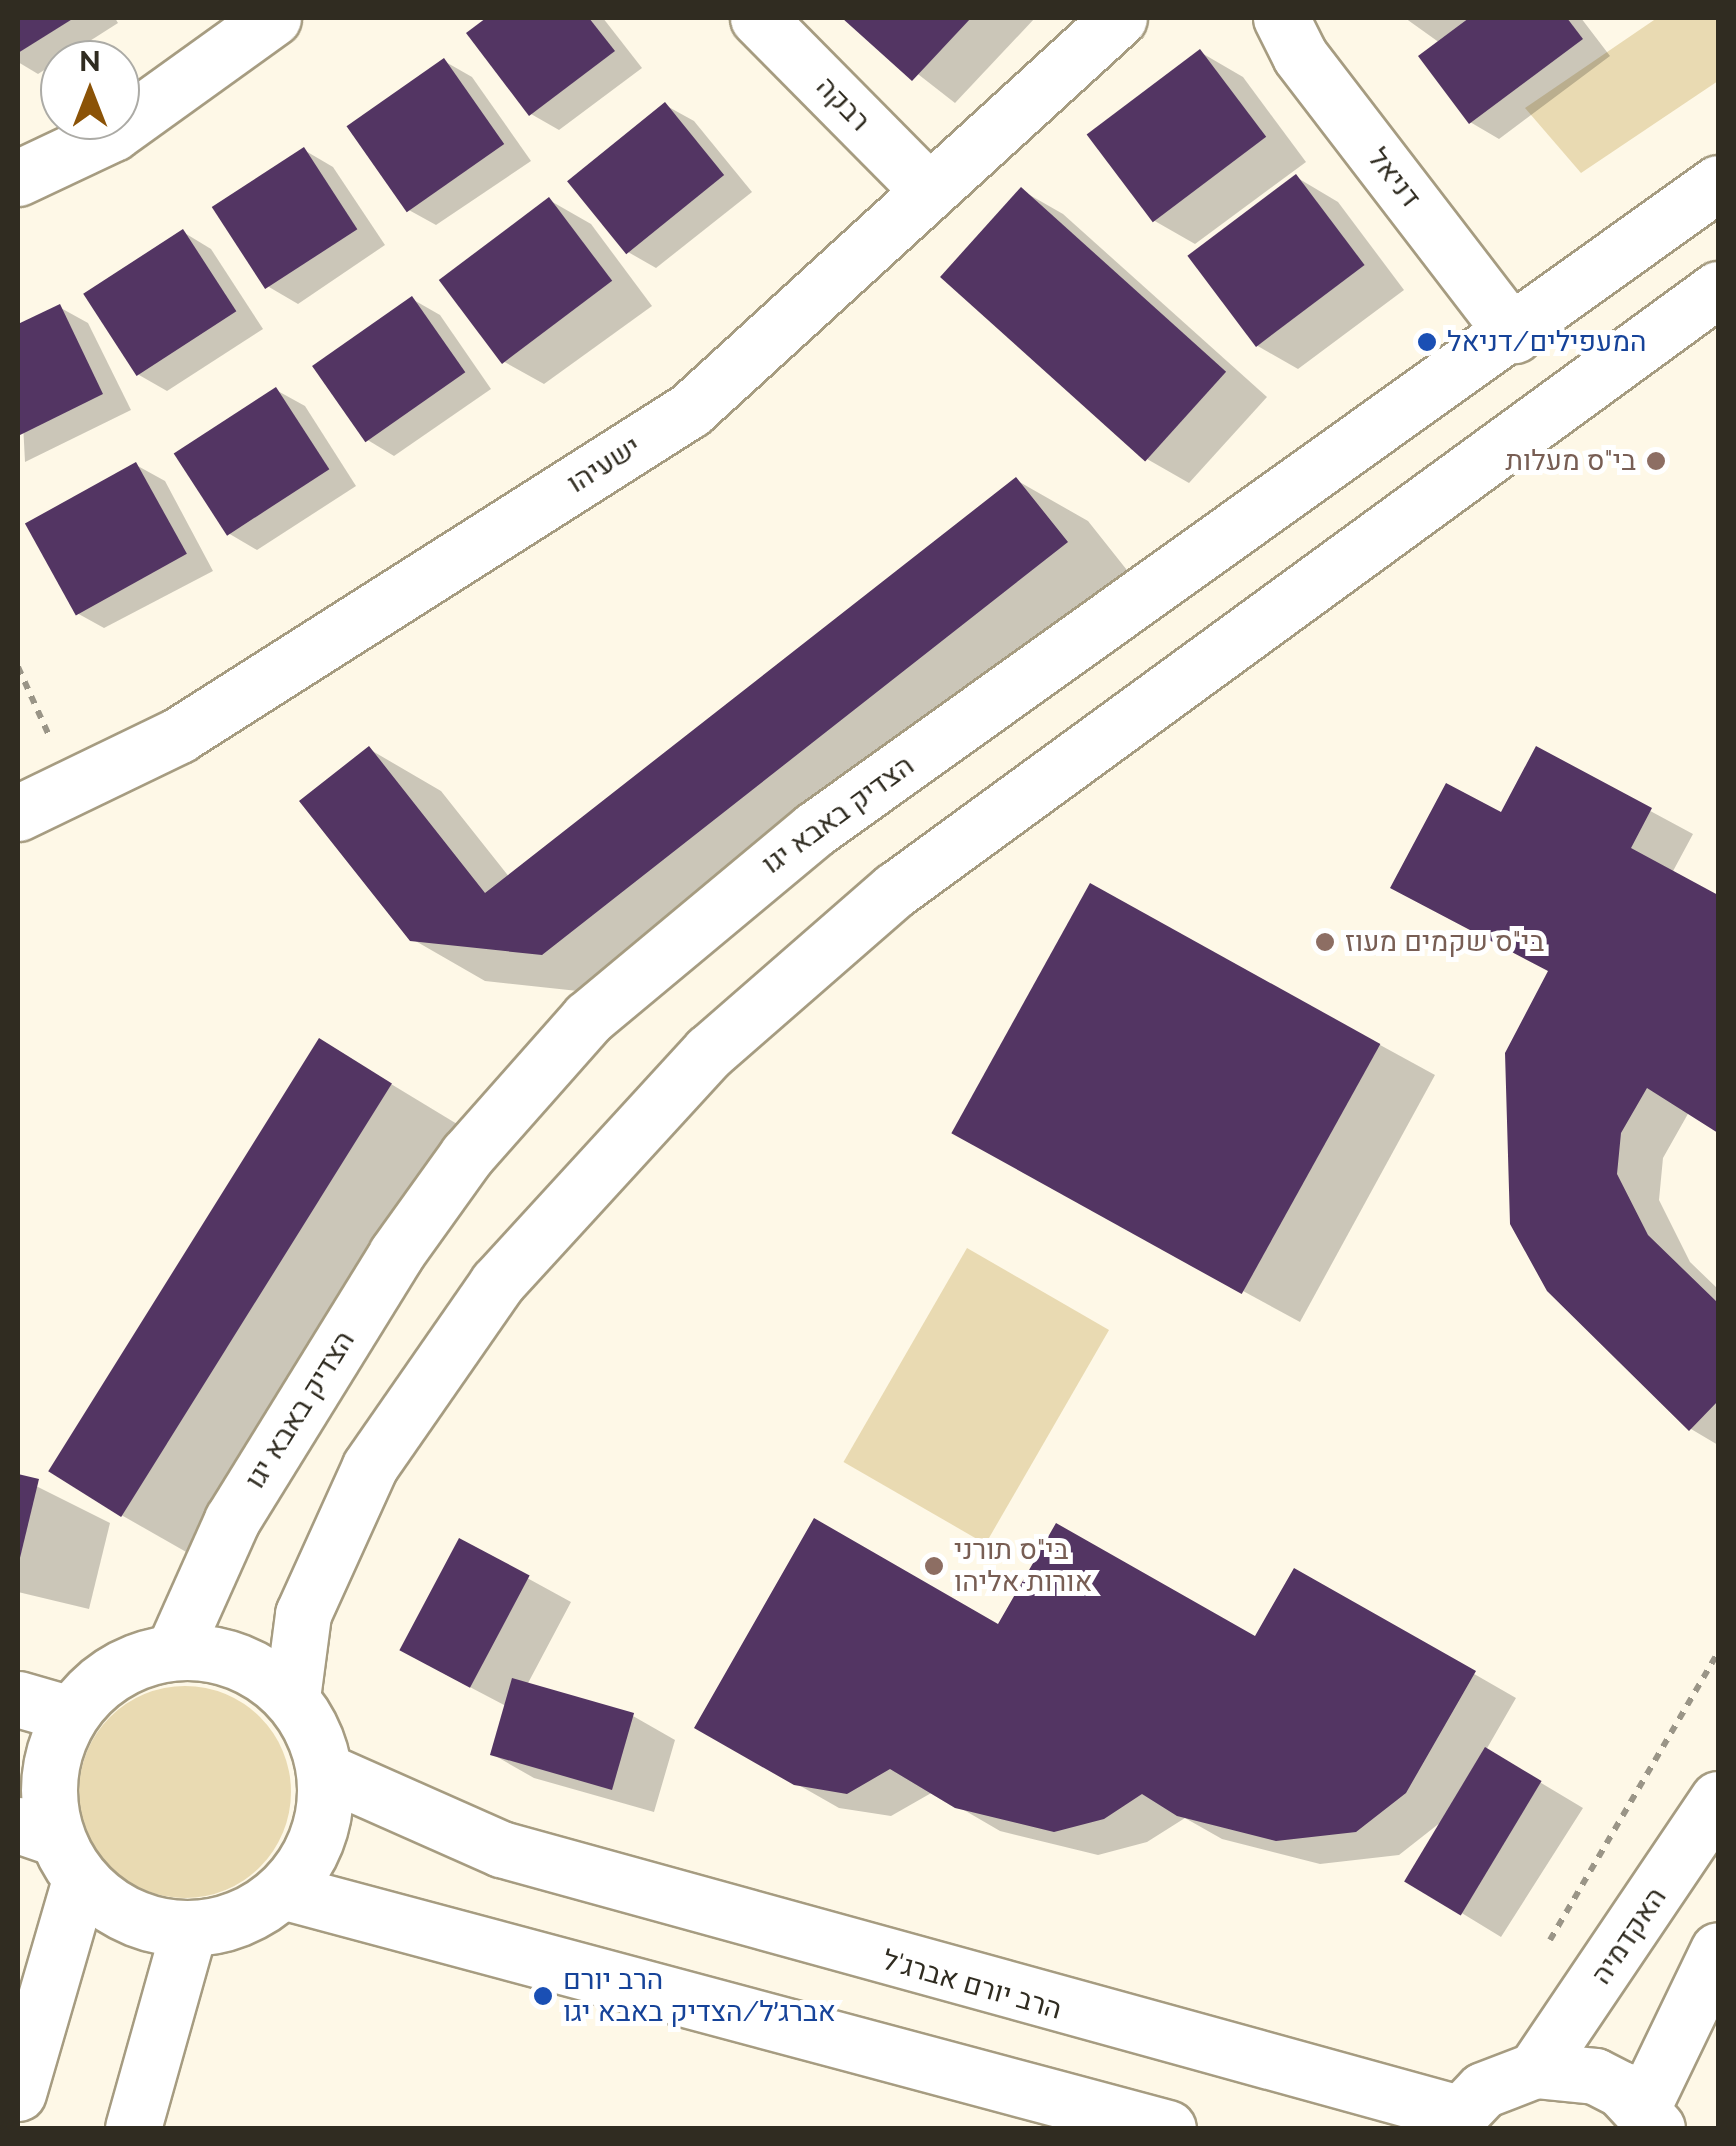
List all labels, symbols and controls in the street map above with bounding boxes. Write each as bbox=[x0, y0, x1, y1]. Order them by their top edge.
north arrow bbox=[40, 40, 140, 140]
text: N bbox=[79, 45, 101, 78]
street label: רבקה bbox=[809, 70, 877, 138]
street label: דניאל bbox=[1361, 142, 1427, 214]
place label: המעפילים/דניאל bbox=[1447, 325, 1646, 359]
marker: המעפילים/דניאל bbox=[1416, 331, 1438, 353]
street label: ישעיהו bbox=[561, 430, 647, 500]
place label: בי"ס מעלות bbox=[1506, 444, 1636, 478]
marker: בי"ס מעלות bbox=[1645, 450, 1667, 472]
street label: הצדיק באבא יגו bbox=[756, 749, 920, 881]
place label: בי"ס שקמים מעוז bbox=[1345, 925, 1544, 959]
marker: בי"ס שקמים מעוז bbox=[1314, 931, 1336, 953]
street label: הצדיק באבא יגו bbox=[238, 1325, 362, 1495]
place label: בי"ס תורני אורות אליהו bbox=[954, 1533, 1092, 1599]
marker: בי"ס תורני אורות אליהו bbox=[923, 1555, 945, 1577]
street label: האקדמיה bbox=[1585, 1881, 1673, 1991]
street label: הרב יורם אברג'ל bbox=[879, 1943, 1065, 2027]
place label: הרב יורם אברג׳ל/הצדיק באבא יגו bbox=[563, 1963, 836, 2029]
marker: הרב יורם אברג׳ל/הצדיק באבא יגו bbox=[532, 1985, 554, 2007]

